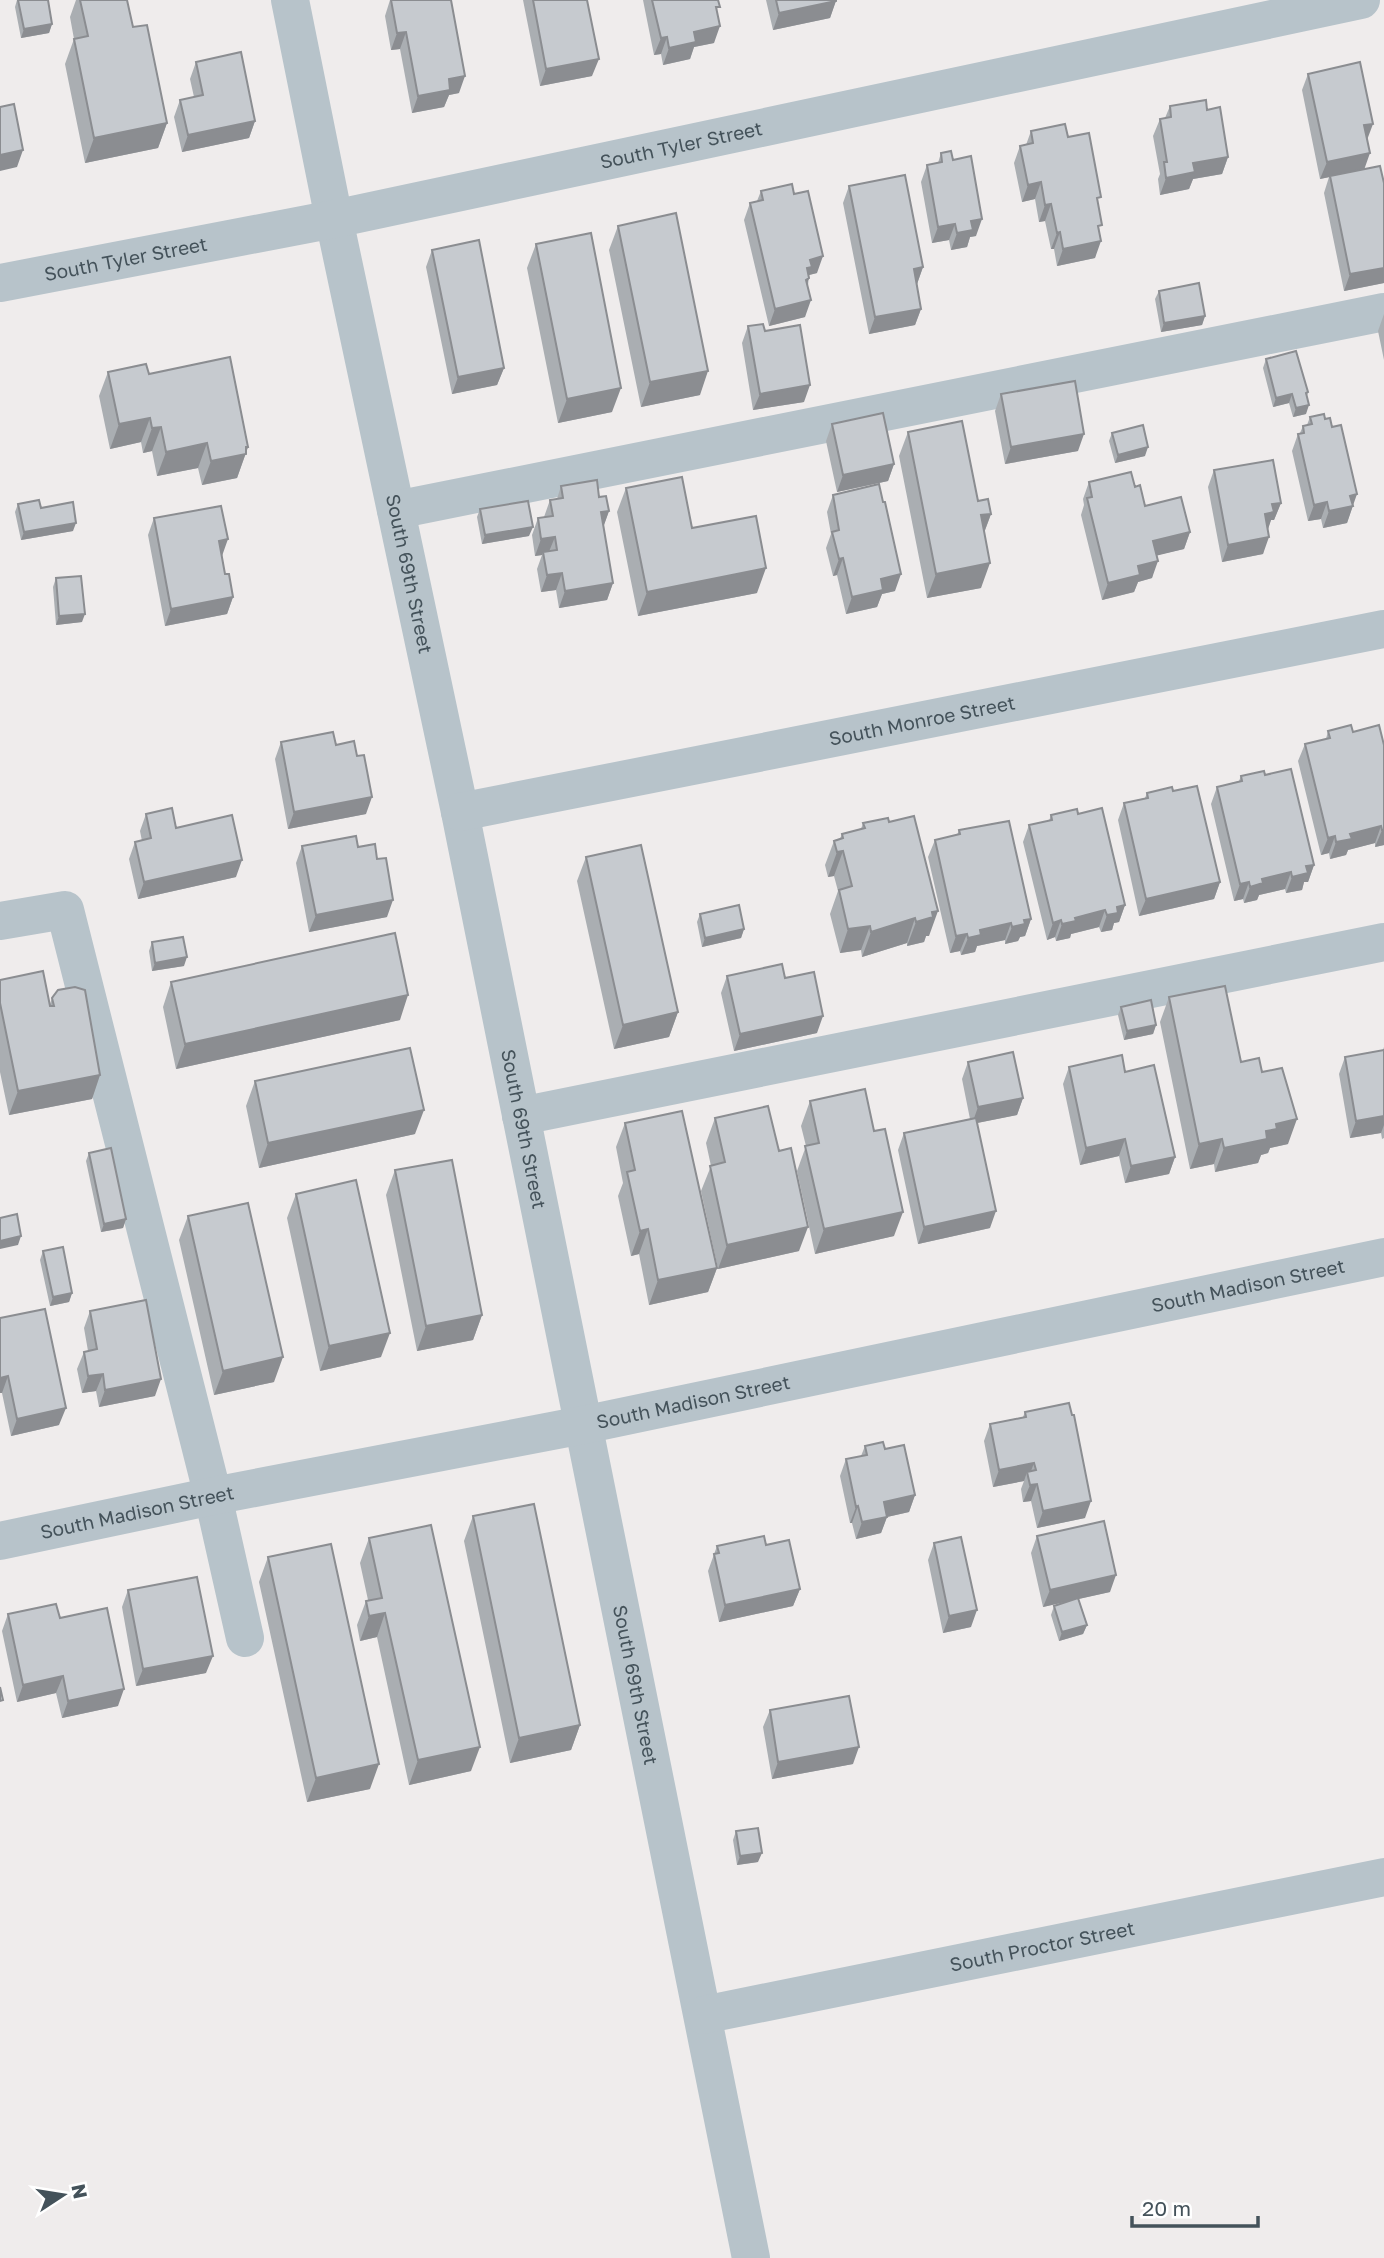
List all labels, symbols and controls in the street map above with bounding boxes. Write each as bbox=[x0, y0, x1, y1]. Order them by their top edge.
street label: South Tyler Street bbox=[598, 116, 764, 173]
street label: South Tyler Street bbox=[42, 232, 209, 285]
street label: South 69th Street bbox=[382, 492, 438, 655]
street label: South Monroe Street bbox=[827, 690, 1017, 750]
street label: South 69th Street bbox=[497, 1047, 552, 1211]
street label: South Madison Street bbox=[1149, 1254, 1347, 1317]
street label: South Madison Street bbox=[594, 1370, 792, 1433]
street label: South Madison Street bbox=[38, 1480, 236, 1543]
street label: South 69th Street bbox=[609, 1603, 663, 1767]
street label: South Proctor Street bbox=[948, 1916, 1136, 1976]
north arrow bbox=[28, 2160, 98, 2230]
text: N bbox=[67, 2182, 93, 2201]
scale bar bbox=[1132, 2184, 1258, 2228]
text: 20 m bbox=[1142, 2195, 1191, 2221]

